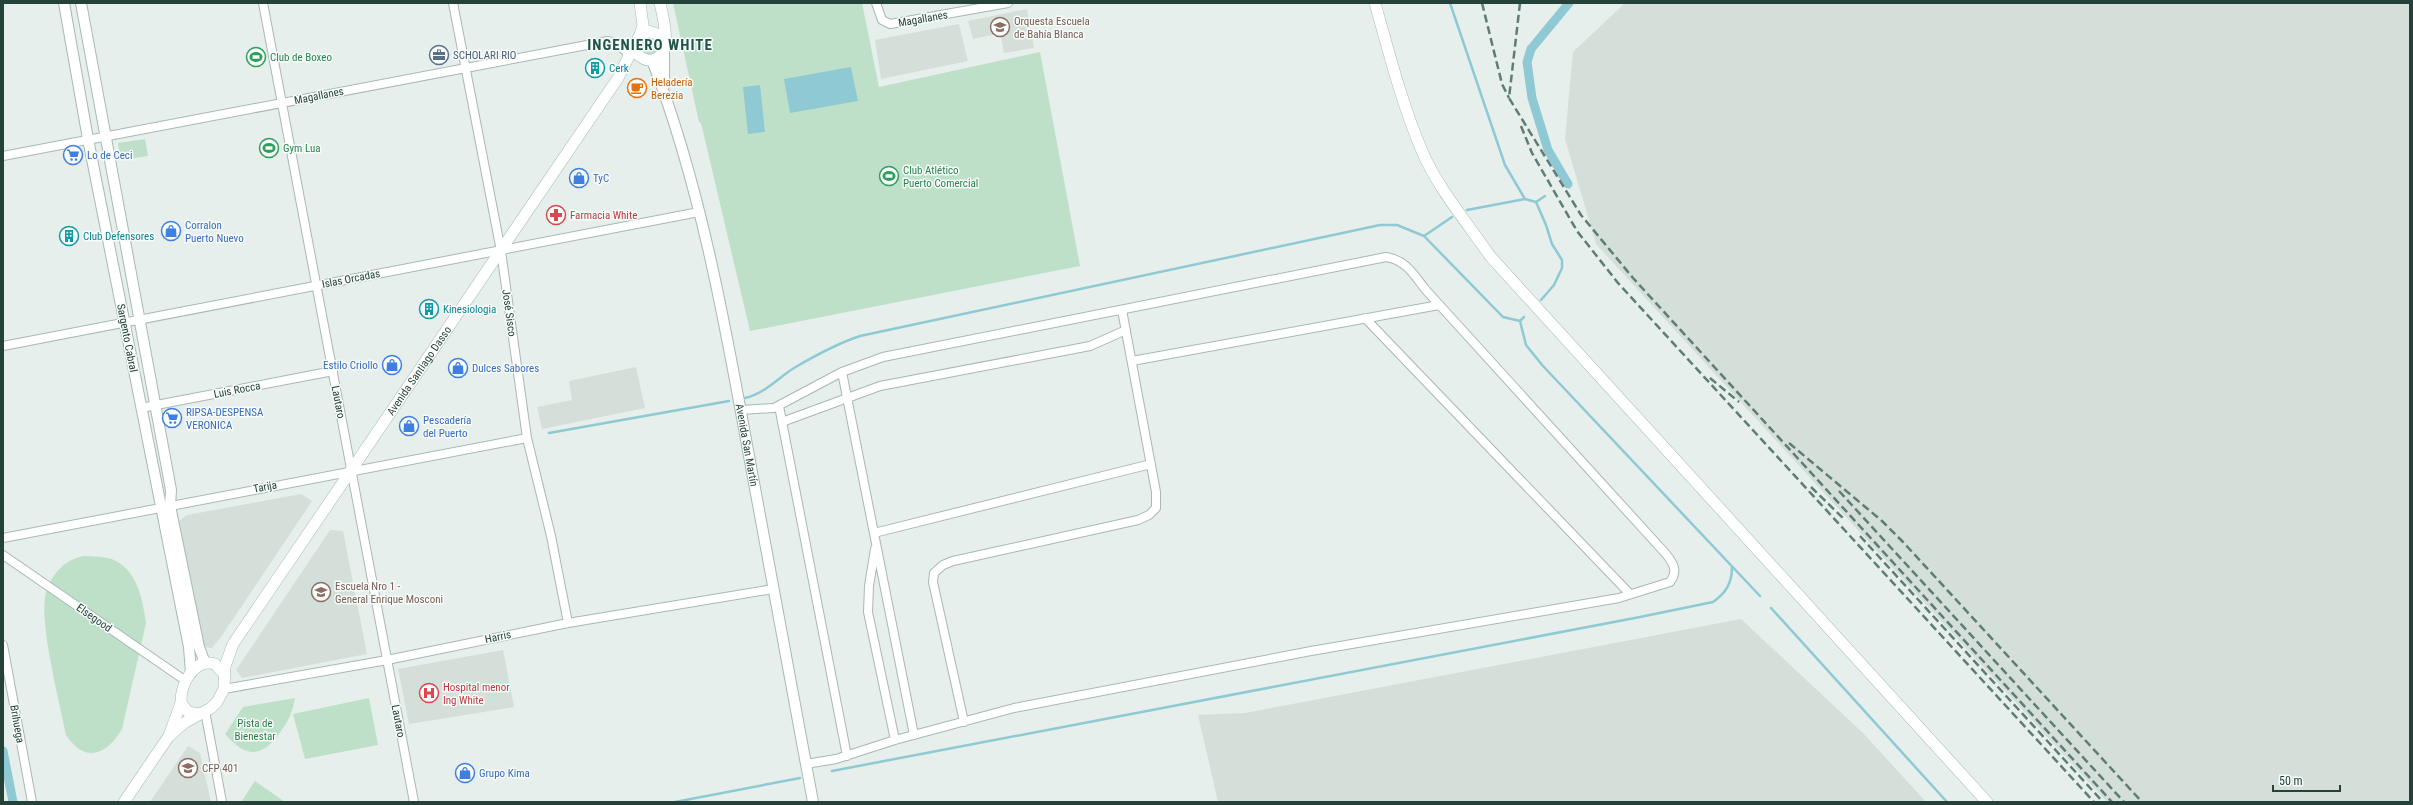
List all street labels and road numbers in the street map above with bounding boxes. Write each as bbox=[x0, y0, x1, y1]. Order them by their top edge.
street label: Magallanes bbox=[897, 8, 949, 30]
street label: Magallanes bbox=[293, 85, 345, 107]
street label: Islas Orcadas bbox=[321, 267, 381, 291]
street label: José Sisco bbox=[499, 289, 519, 338]
street label: Sargento Cabral bbox=[114, 303, 140, 373]
street label: Avenida Santiago Dasso bbox=[384, 323, 454, 418]
street label: Luis Rocca bbox=[213, 379, 261, 401]
street label: Lautaro bbox=[328, 385, 348, 420]
street label: Avenida San Martín bbox=[733, 403, 761, 487]
street label: Tarija bbox=[252, 478, 278, 496]
street label: Elsegood bbox=[74, 601, 114, 635]
street label: Harris bbox=[484, 628, 512, 646]
street label: Brihuega bbox=[7, 704, 27, 744]
street label: Lautaro bbox=[388, 704, 408, 739]

